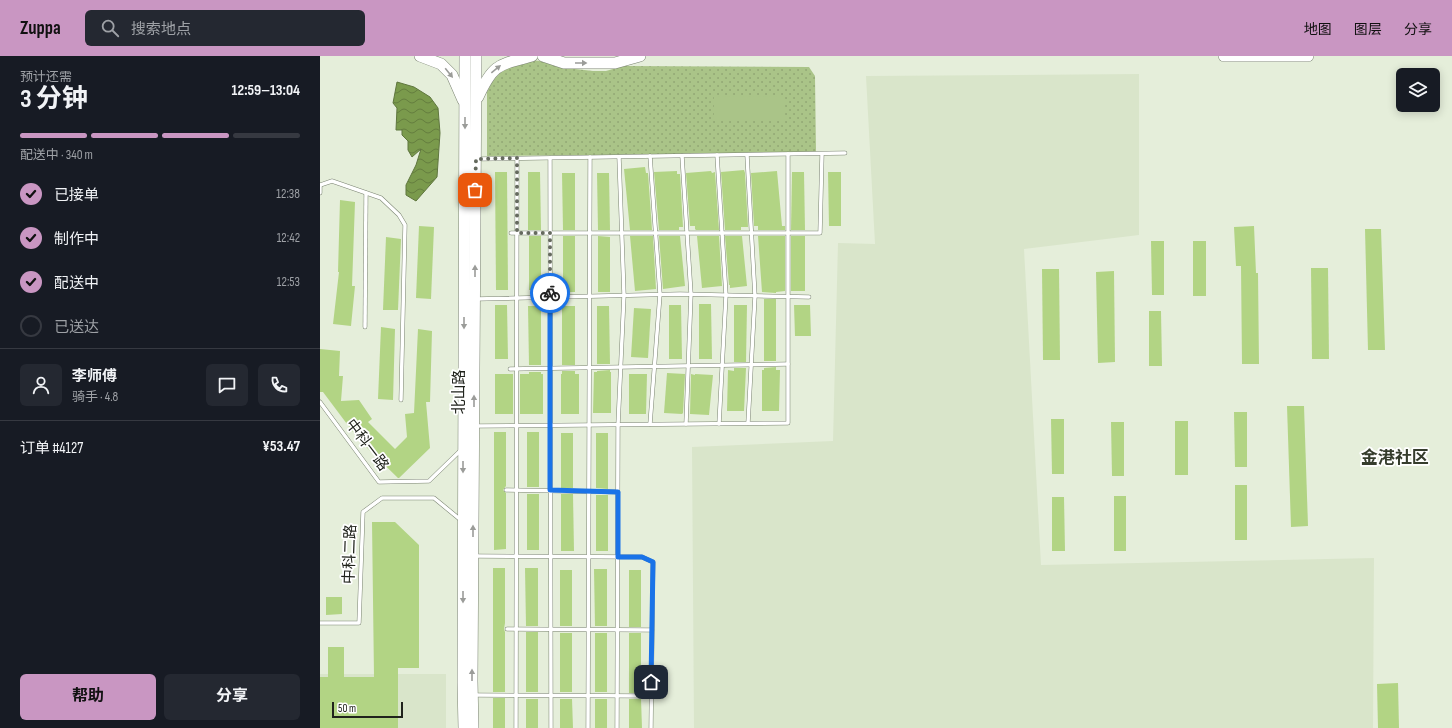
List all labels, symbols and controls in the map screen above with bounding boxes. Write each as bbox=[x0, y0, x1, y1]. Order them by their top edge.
search box bbox=[85, 10, 365, 46]
text: Zuppa bbox=[20, 17, 61, 40]
icon: search bbox=[99, 17, 121, 39]
text: 搜索地点 bbox=[131, 20, 191, 39]
text: 地图 bbox=[1304, 21, 1332, 38]
text: 图层 bbox=[1354, 21, 1382, 38]
text: 分享 bbox=[1404, 21, 1432, 38]
one-way arrow bbox=[575, 60, 588, 66]
one-way arrow bbox=[491, 65, 501, 74]
one-way arrow bbox=[445, 68, 454, 79]
map controls bbox=[1396, 68, 1440, 112]
button: layers bbox=[1396, 68, 1440, 112]
text: 预计还需 bbox=[20, 69, 72, 85]
text: 12:59–13:04 bbox=[232, 81, 300, 100]
text: 3 分钟 bbox=[20, 84, 88, 115]
one-way arrow bbox=[462, 117, 468, 130]
text: 配送中 · 340 m bbox=[20, 147, 93, 163]
pin bbox=[458, 173, 492, 207]
icon: bag bbox=[464, 179, 486, 201]
icon: check bbox=[20, 183, 42, 205]
text: 已接单 bbox=[54, 186, 99, 205]
text: 12:38 bbox=[276, 186, 300, 202]
icon: check bbox=[20, 227, 42, 249]
text: 制作中 bbox=[54, 230, 99, 249]
text: 12:42 bbox=[277, 230, 300, 246]
one-way arrow bbox=[472, 264, 478, 277]
icon: check bbox=[20, 271, 42, 293]
courier bbox=[530, 273, 570, 313]
text: 配送中 bbox=[54, 274, 99, 293]
text: 12:53 bbox=[277, 274, 300, 290]
icon: bike bbox=[539, 282, 561, 304]
one-way arrow bbox=[461, 317, 467, 330]
text: 已送达 bbox=[54, 318, 99, 337]
button: person bbox=[20, 364, 62, 406]
button: chat bbox=[206, 364, 248, 406]
button: phone bbox=[258, 364, 300, 406]
text: 李师傅 bbox=[72, 367, 117, 386]
street label: 北山路 bbox=[450, 369, 469, 415]
text: 骑手 · 4.8 bbox=[72, 389, 118, 405]
one-way arrow bbox=[471, 394, 477, 407]
street label: 中科一路 bbox=[341, 415, 393, 475]
text: ¥53.47 bbox=[262, 437, 300, 456]
text: 订单 #4127 bbox=[20, 439, 83, 458]
district label: 金港社区 bbox=[1361, 448, 1429, 468]
one-way arrow bbox=[460, 461, 466, 474]
street label: 中科二路 bbox=[339, 524, 361, 584]
one-way arrow bbox=[470, 524, 476, 537]
one-way arrow bbox=[460, 591, 466, 604]
pin bbox=[634, 665, 668, 699]
one-way arrow bbox=[469, 668, 475, 681]
icon: home bbox=[640, 671, 662, 693]
button: 帮助 bbox=[20, 674, 156, 720]
button: 分享 bbox=[164, 674, 300, 720]
scale bar bbox=[332, 700, 403, 719]
text: 50 m bbox=[338, 702, 356, 715]

